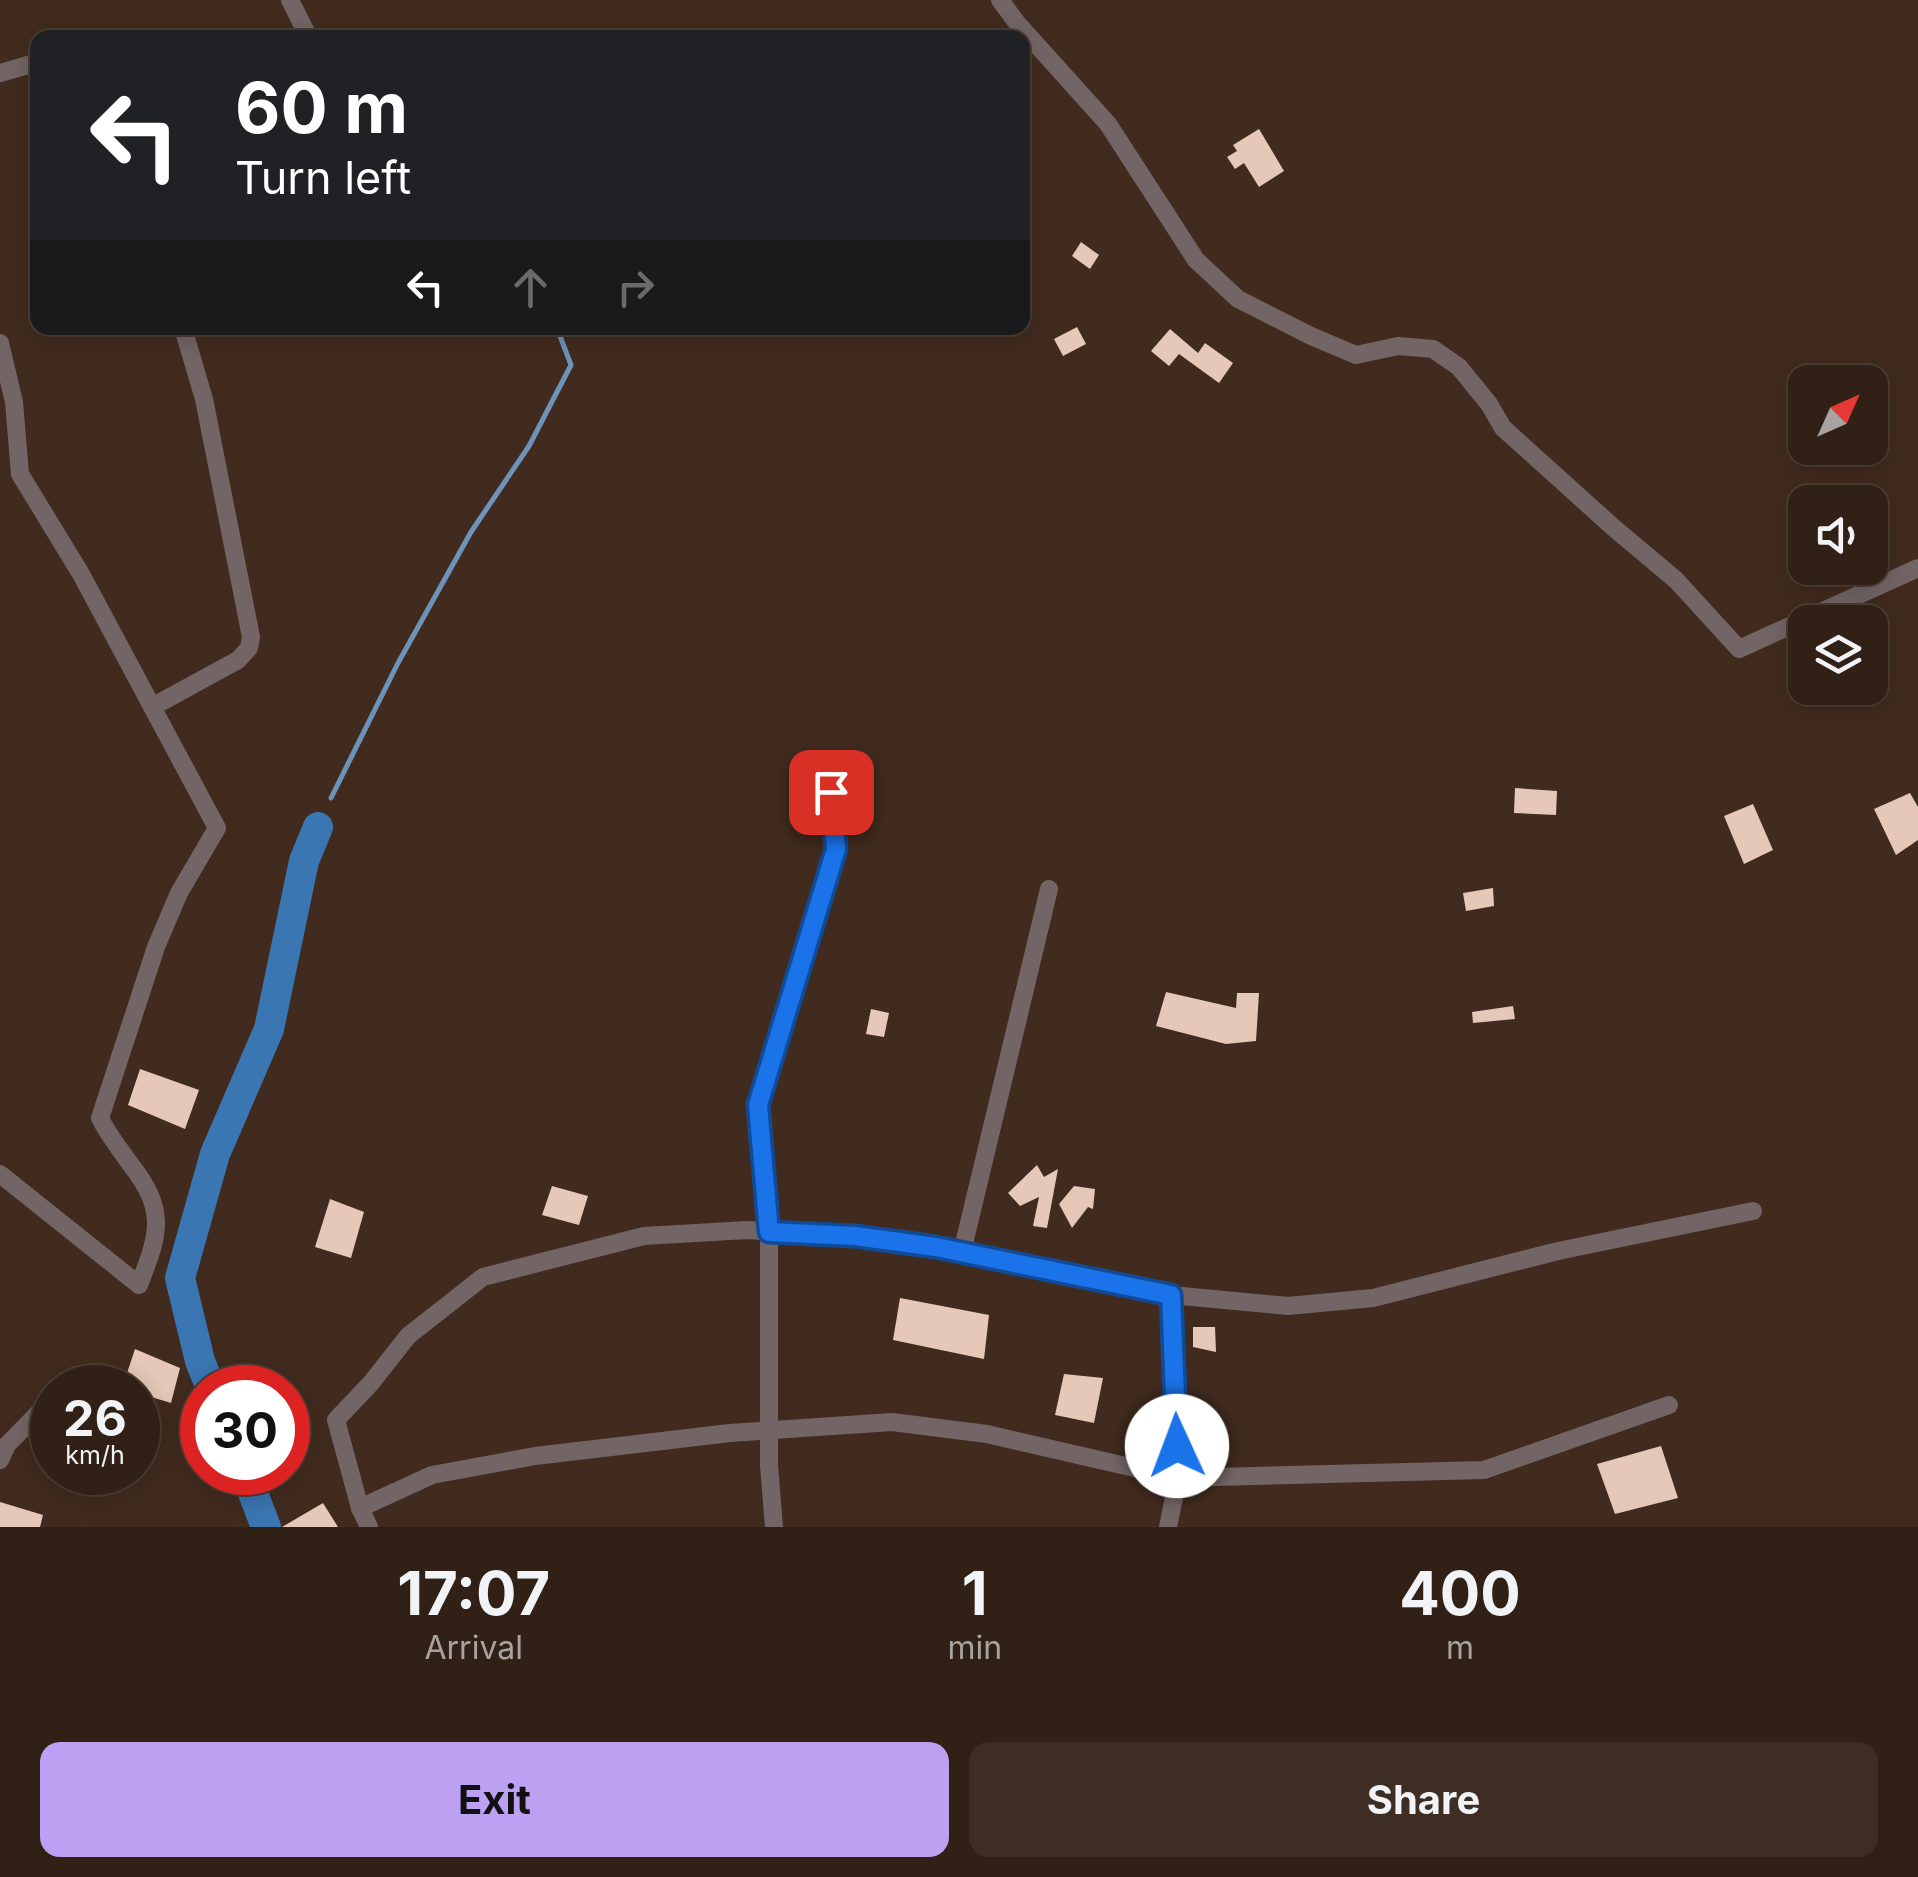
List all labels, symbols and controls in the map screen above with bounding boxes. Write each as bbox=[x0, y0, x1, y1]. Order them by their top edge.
text: 60 m bbox=[235, 65, 408, 150]
icon: left bbox=[70, 70, 200, 200]
text: Turn left bbox=[235, 150, 411, 205]
icon: left bbox=[398, 260, 453, 315]
icon: ahead bbox=[503, 260, 558, 315]
icon: right bbox=[608, 260, 663, 315]
north arrow bbox=[1788, 365, 1888, 465]
map controls bbox=[1788, 365, 1888, 705]
button: sound bbox=[1788, 485, 1888, 585]
button: layers bbox=[1788, 605, 1888, 705]
pin bbox=[789, 750, 874, 835]
icon: arrive bbox=[804, 765, 859, 820]
speed limit sign: 30 bbox=[180, 1365, 310, 1495]
text: 26 bbox=[63, 1388, 127, 1448]
position arrow bbox=[1125, 1394, 1229, 1498]
text: km/h bbox=[65, 1440, 125, 1470]
text: 17:07 bbox=[397, 1557, 550, 1629]
text: 1 bbox=[962, 1557, 988, 1629]
text: 400 bbox=[1399, 1557, 1521, 1629]
text: Arrival bbox=[424, 1628, 523, 1667]
text: min bbox=[947, 1628, 1002, 1667]
text: m bbox=[1446, 1628, 1474, 1667]
button: Exit bbox=[40, 1742, 949, 1857]
button: Share bbox=[969, 1742, 1878, 1857]

